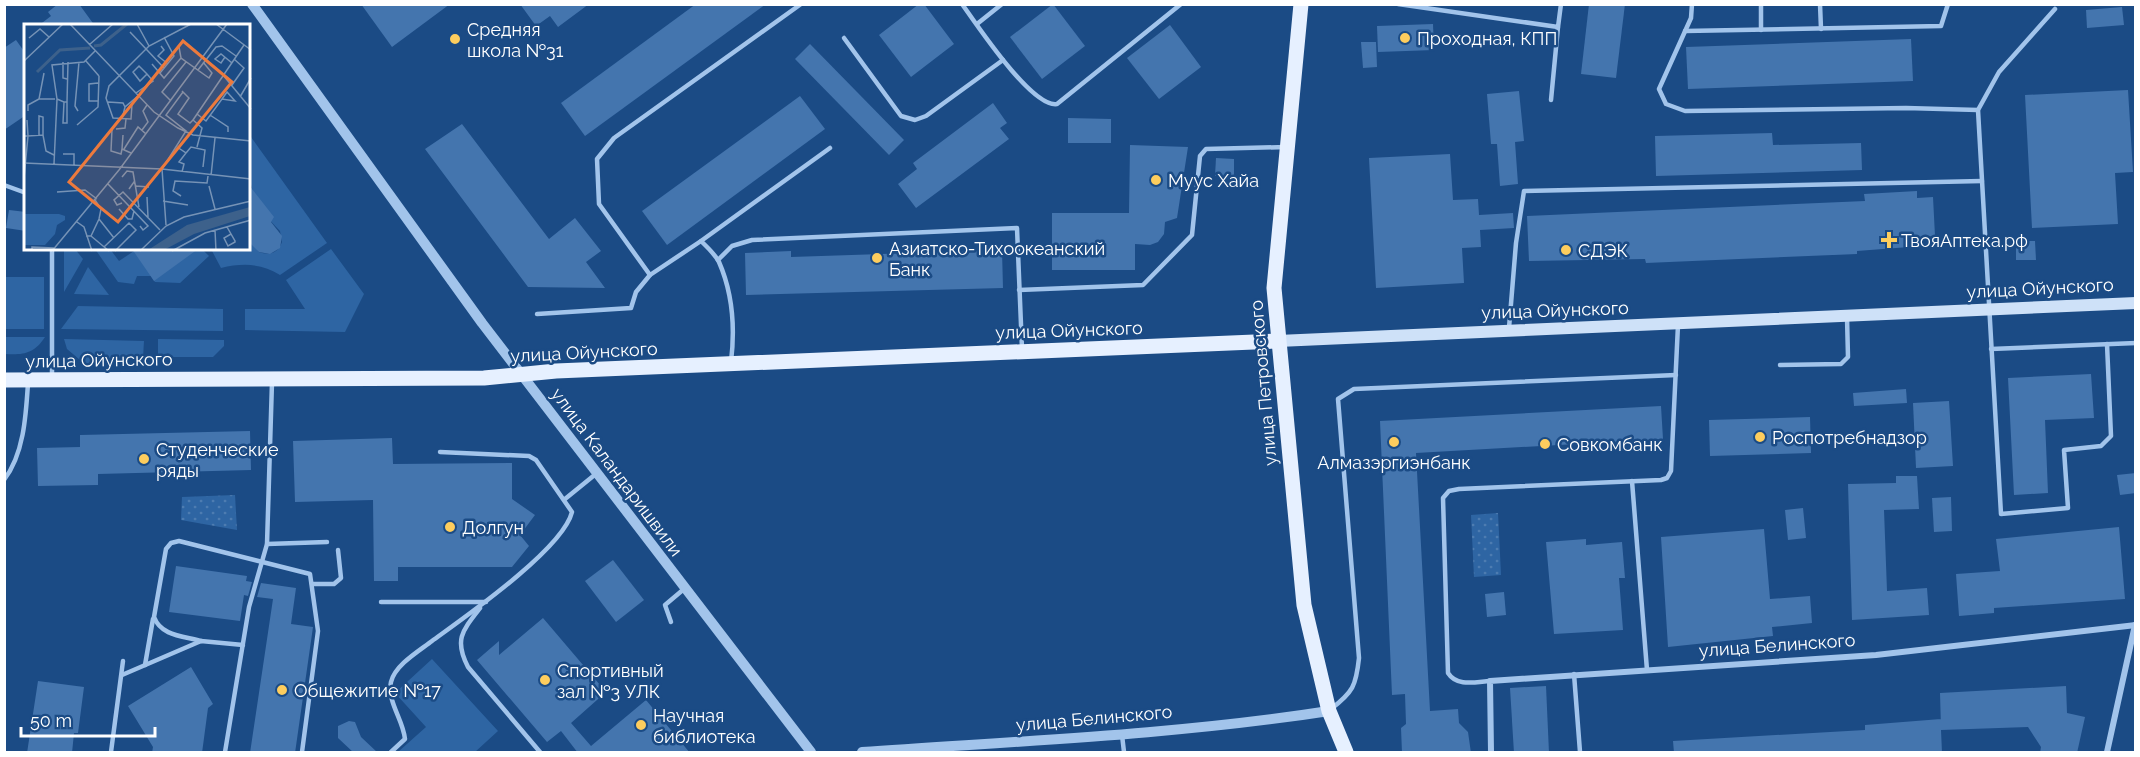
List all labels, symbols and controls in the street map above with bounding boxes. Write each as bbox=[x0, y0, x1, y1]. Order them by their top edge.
place label: Средняя школа №31 bbox=[467, 19, 564, 61]
inset map bbox=[24, 24, 250, 250]
place label: Проходная, КПП bbox=[1417, 28, 1557, 49]
marker: Проходная, КПП bbox=[1398, 31, 1412, 45]
marker: Средняя школа №31 bbox=[448, 32, 462, 46]
place label: Муус Хайа bbox=[1168, 170, 1259, 191]
marker: Муус Хайа bbox=[1149, 173, 1163, 187]
place label: ТвояАптека.рф bbox=[1901, 230, 2028, 251]
marker: ТвояАптека.рф bbox=[1882, 233, 1896, 247]
place label: Азиатско-Тихоокеанский Банк bbox=[889, 238, 1105, 280]
place label: СДЭК bbox=[1578, 240, 1628, 261]
marker: СДЭК bbox=[1559, 243, 1573, 257]
marker: Азиатско-Тихоокеанский Банк bbox=[870, 251, 884, 265]
street label: улица Ойунского bbox=[1966, 274, 2114, 302]
street label: улица Ойунского bbox=[1481, 297, 1629, 323]
street label: улица Петровского bbox=[1245, 299, 1281, 467]
street label: улица Ойунского bbox=[995, 317, 1143, 343]
street label: улица Ойунского bbox=[510, 338, 658, 366]
street label: улица Ойунского bbox=[25, 348, 173, 372]
street label: улица Каландаришвили bbox=[547, 384, 687, 560]
place label: Роспотребнадзор bbox=[1772, 427, 1927, 448]
marker: Роспотребнадзор bbox=[1753, 430, 1767, 444]
place label: Совкомбанк bbox=[1557, 434, 1663, 455]
marker: Алмазэргиэнбанк bbox=[1387, 435, 1401, 449]
marker: Совкомбанк bbox=[1538, 437, 1552, 451]
place label: Студенческие ряды bbox=[156, 439, 279, 481]
marker: Студенческие ряды bbox=[137, 452, 151, 466]
place label: Алмазэргиэнбанк bbox=[1317, 452, 1471, 473]
place label: Долгун bbox=[462, 517, 524, 538]
marker: Долгун bbox=[443, 520, 457, 534]
street label: улица Белинского bbox=[1698, 629, 1856, 661]
place label: Спортивный зал №3 УЛК bbox=[557, 660, 664, 702]
marker: Спортивный зал №3 УЛК bbox=[538, 673, 552, 687]
place label: Общежитие №17 bbox=[294, 680, 441, 701]
marker: Общежитие №17 bbox=[275, 683, 289, 697]
scale bar bbox=[21, 700, 154, 738]
street label: улица Белинского bbox=[1015, 701, 1173, 735]
place label: Научная библиотека bbox=[653, 705, 756, 747]
text: 50 m bbox=[30, 710, 72, 731]
marker: Научная библиотека bbox=[634, 718, 648, 732]

